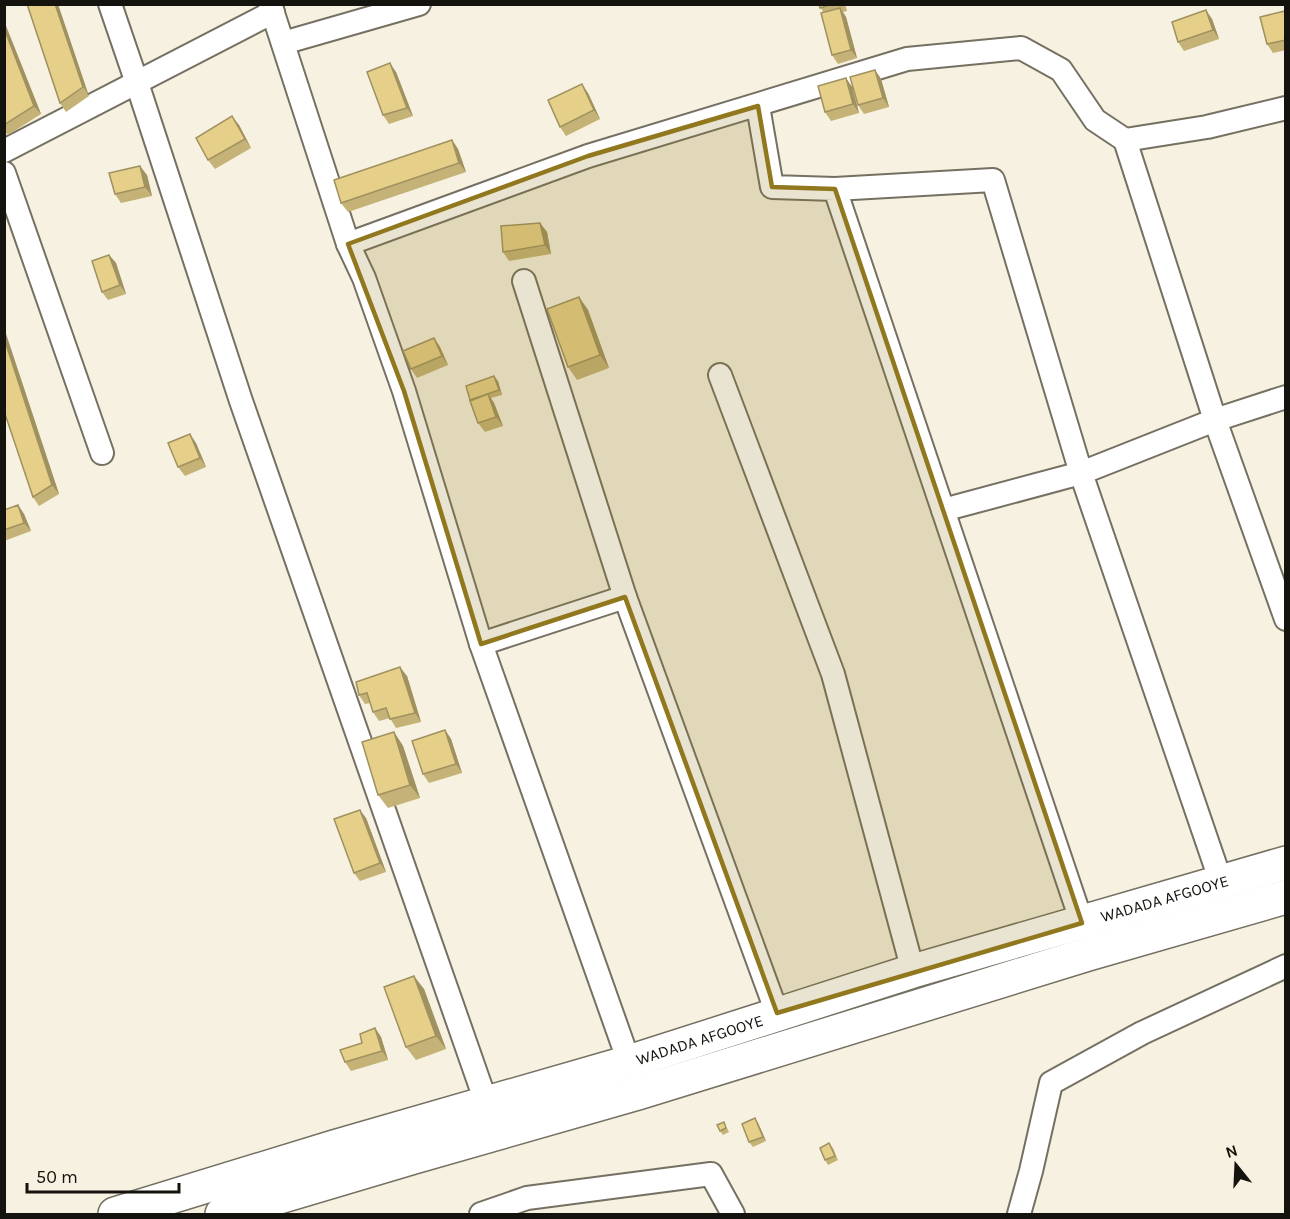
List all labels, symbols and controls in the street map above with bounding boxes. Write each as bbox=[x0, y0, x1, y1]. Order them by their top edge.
street label: WADADA AFGOOYE bbox=[1098, 871, 1231, 926]
street label: WADADA AFGOOYE bbox=[633, 1010, 765, 1069]
north arrow bbox=[1206, 1135, 1266, 1195]
text: N bbox=[1223, 1140, 1240, 1162]
scale bar bbox=[27, 1156, 178, 1194]
text: 50 m bbox=[36, 1166, 78, 1188]

